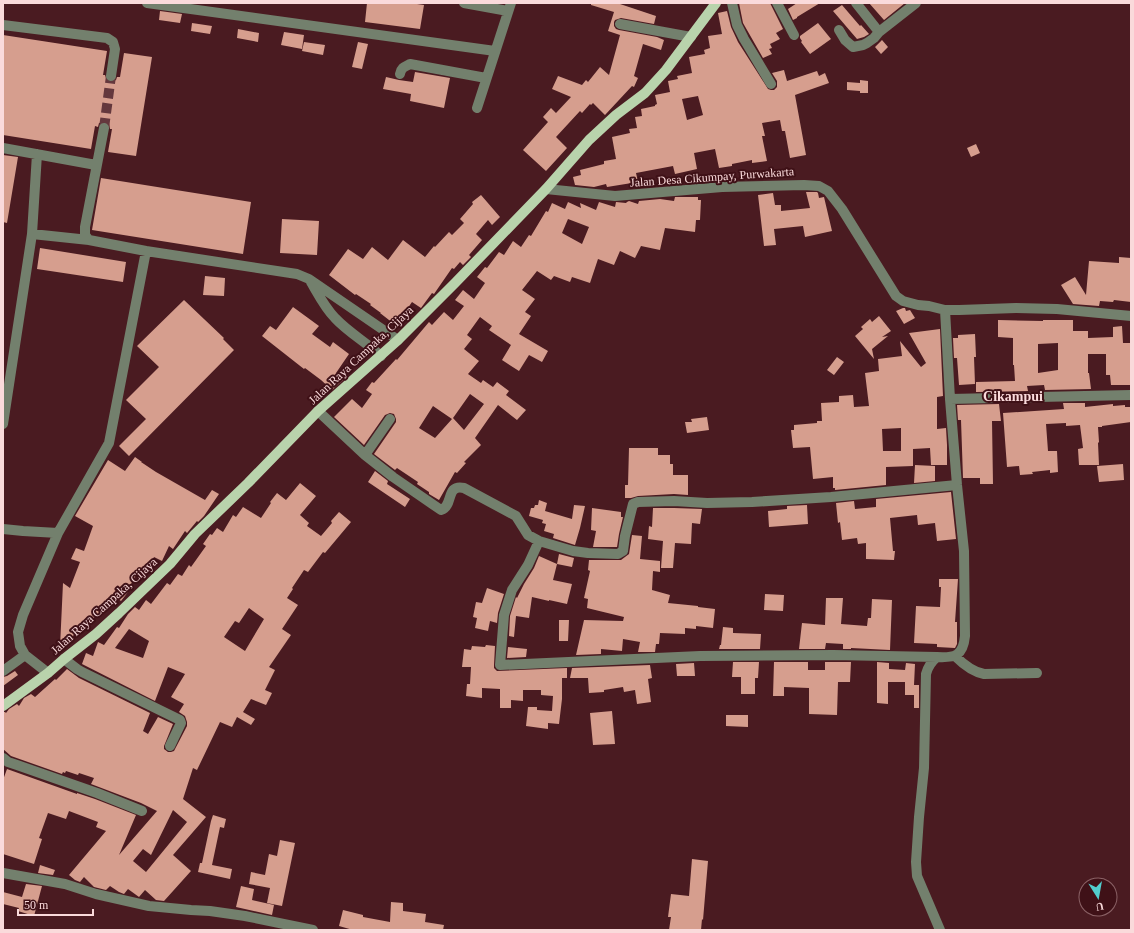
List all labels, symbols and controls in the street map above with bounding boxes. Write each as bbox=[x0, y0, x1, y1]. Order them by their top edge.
street label: Jalan Desa Cikumpay, Purwakarta bbox=[629, 164, 795, 190]
street label: Jalan Raya Campaka, Cijaya bbox=[306, 302, 417, 407]
district label: Cikampui bbox=[983, 389, 1043, 404]
street label: Jalan Raya Campaka, Cijaya bbox=[48, 554, 160, 657]
north arrow bbox=[1078, 877, 1118, 917]
scale bar bbox=[18, 891, 93, 917]
text: 50 m bbox=[24, 898, 49, 912]
text: U bbox=[1095, 900, 1105, 913]

